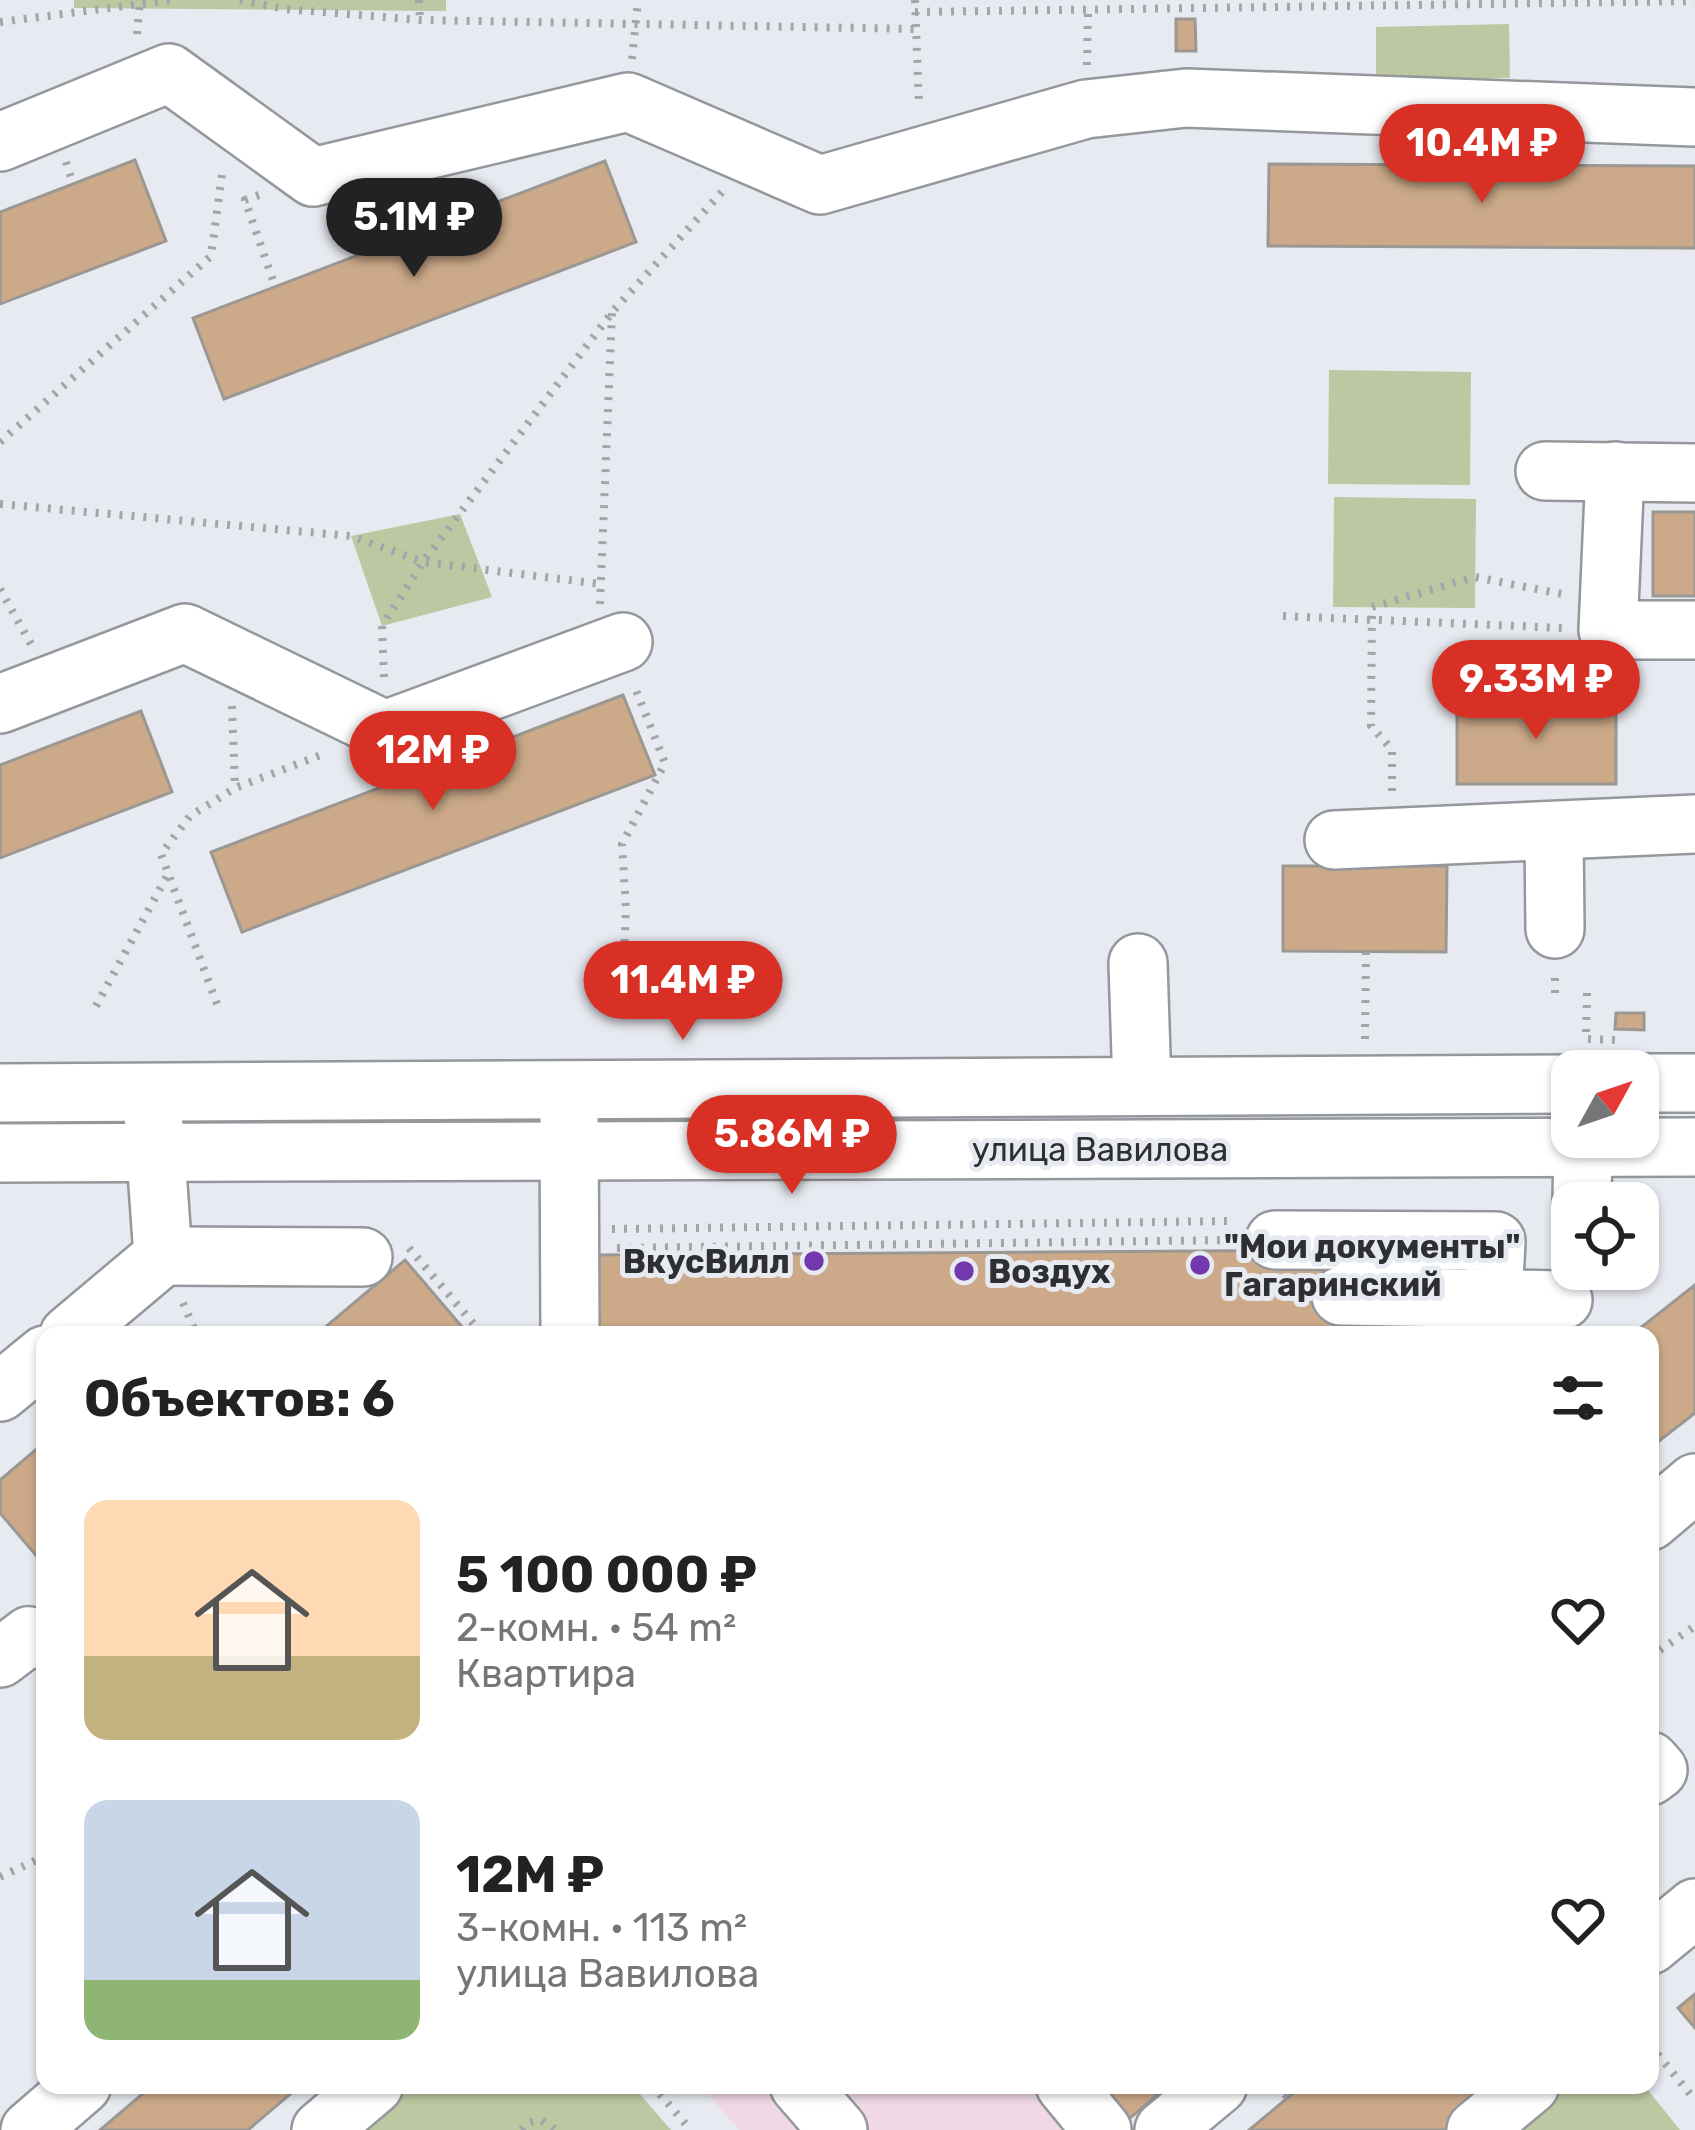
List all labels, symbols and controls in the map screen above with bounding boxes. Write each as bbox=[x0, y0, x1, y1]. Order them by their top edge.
pin: 10.4M ₽ bbox=[1371, 104, 1593, 206]
text: 10.4M ₽ bbox=[1406, 120, 1558, 166]
pin: 5.1M ₽ bbox=[316, 178, 512, 280]
text: 5.1M ₽ bbox=[353, 194, 475, 240]
pin: 9.33M ₽ bbox=[1425, 640, 1647, 742]
text: 9.33M ₽ bbox=[1459, 656, 1613, 702]
pin: 12M ₽ bbox=[349, 711, 517, 813]
text: 12M ₽ bbox=[376, 727, 490, 773]
pin: 11.4M ₽ bbox=[572, 941, 794, 1043]
text: 11.4M ₽ bbox=[611, 957, 755, 1003]
north arrow bbox=[1551, 1050, 1659, 1158]
map controls bbox=[1551, 1050, 1659, 1290]
pin: 5.86M ₽ bbox=[681, 1095, 903, 1197]
text: 5.86M ₽ bbox=[714, 1111, 870, 1157]
street label: улица Вавилова bbox=[972, 1130, 1228, 1169]
button: locate bbox=[1551, 1182, 1659, 1290]
place label: "Мои документы" Гагаринский bbox=[1224, 1227, 1520, 1304]
place label: ВкусВилл bbox=[623, 1242, 790, 1281]
marker: ВкусВилл bbox=[801, 1248, 827, 1274]
place label: Воздух bbox=[988, 1252, 1110, 1291]
marker: "Мои документы" Гагаринский bbox=[1187, 1252, 1213, 1278]
marker: Воздух bbox=[951, 1258, 977, 1284]
icon: filters bbox=[1545, 1365, 1611, 1431]
text: Объектов: 6 bbox=[84, 1368, 395, 1429]
text: 5 100 000 ₽ bbox=[456, 1544, 757, 1605]
icon: home bbox=[180, 1548, 324, 1692]
icon: heart bbox=[1545, 1587, 1611, 1653]
text: 2-комн. · 54 m² bbox=[456, 1605, 736, 1651]
text: Квартира bbox=[456, 1651, 636, 1697]
text: 12M ₽ bbox=[456, 1844, 604, 1905]
icon: home bbox=[180, 1848, 324, 1992]
icon: heart bbox=[1545, 1887, 1611, 1953]
text: 3-комн. · 113 m² bbox=[456, 1905, 747, 1951]
text: улица Вавилова bbox=[456, 1951, 759, 1997]

